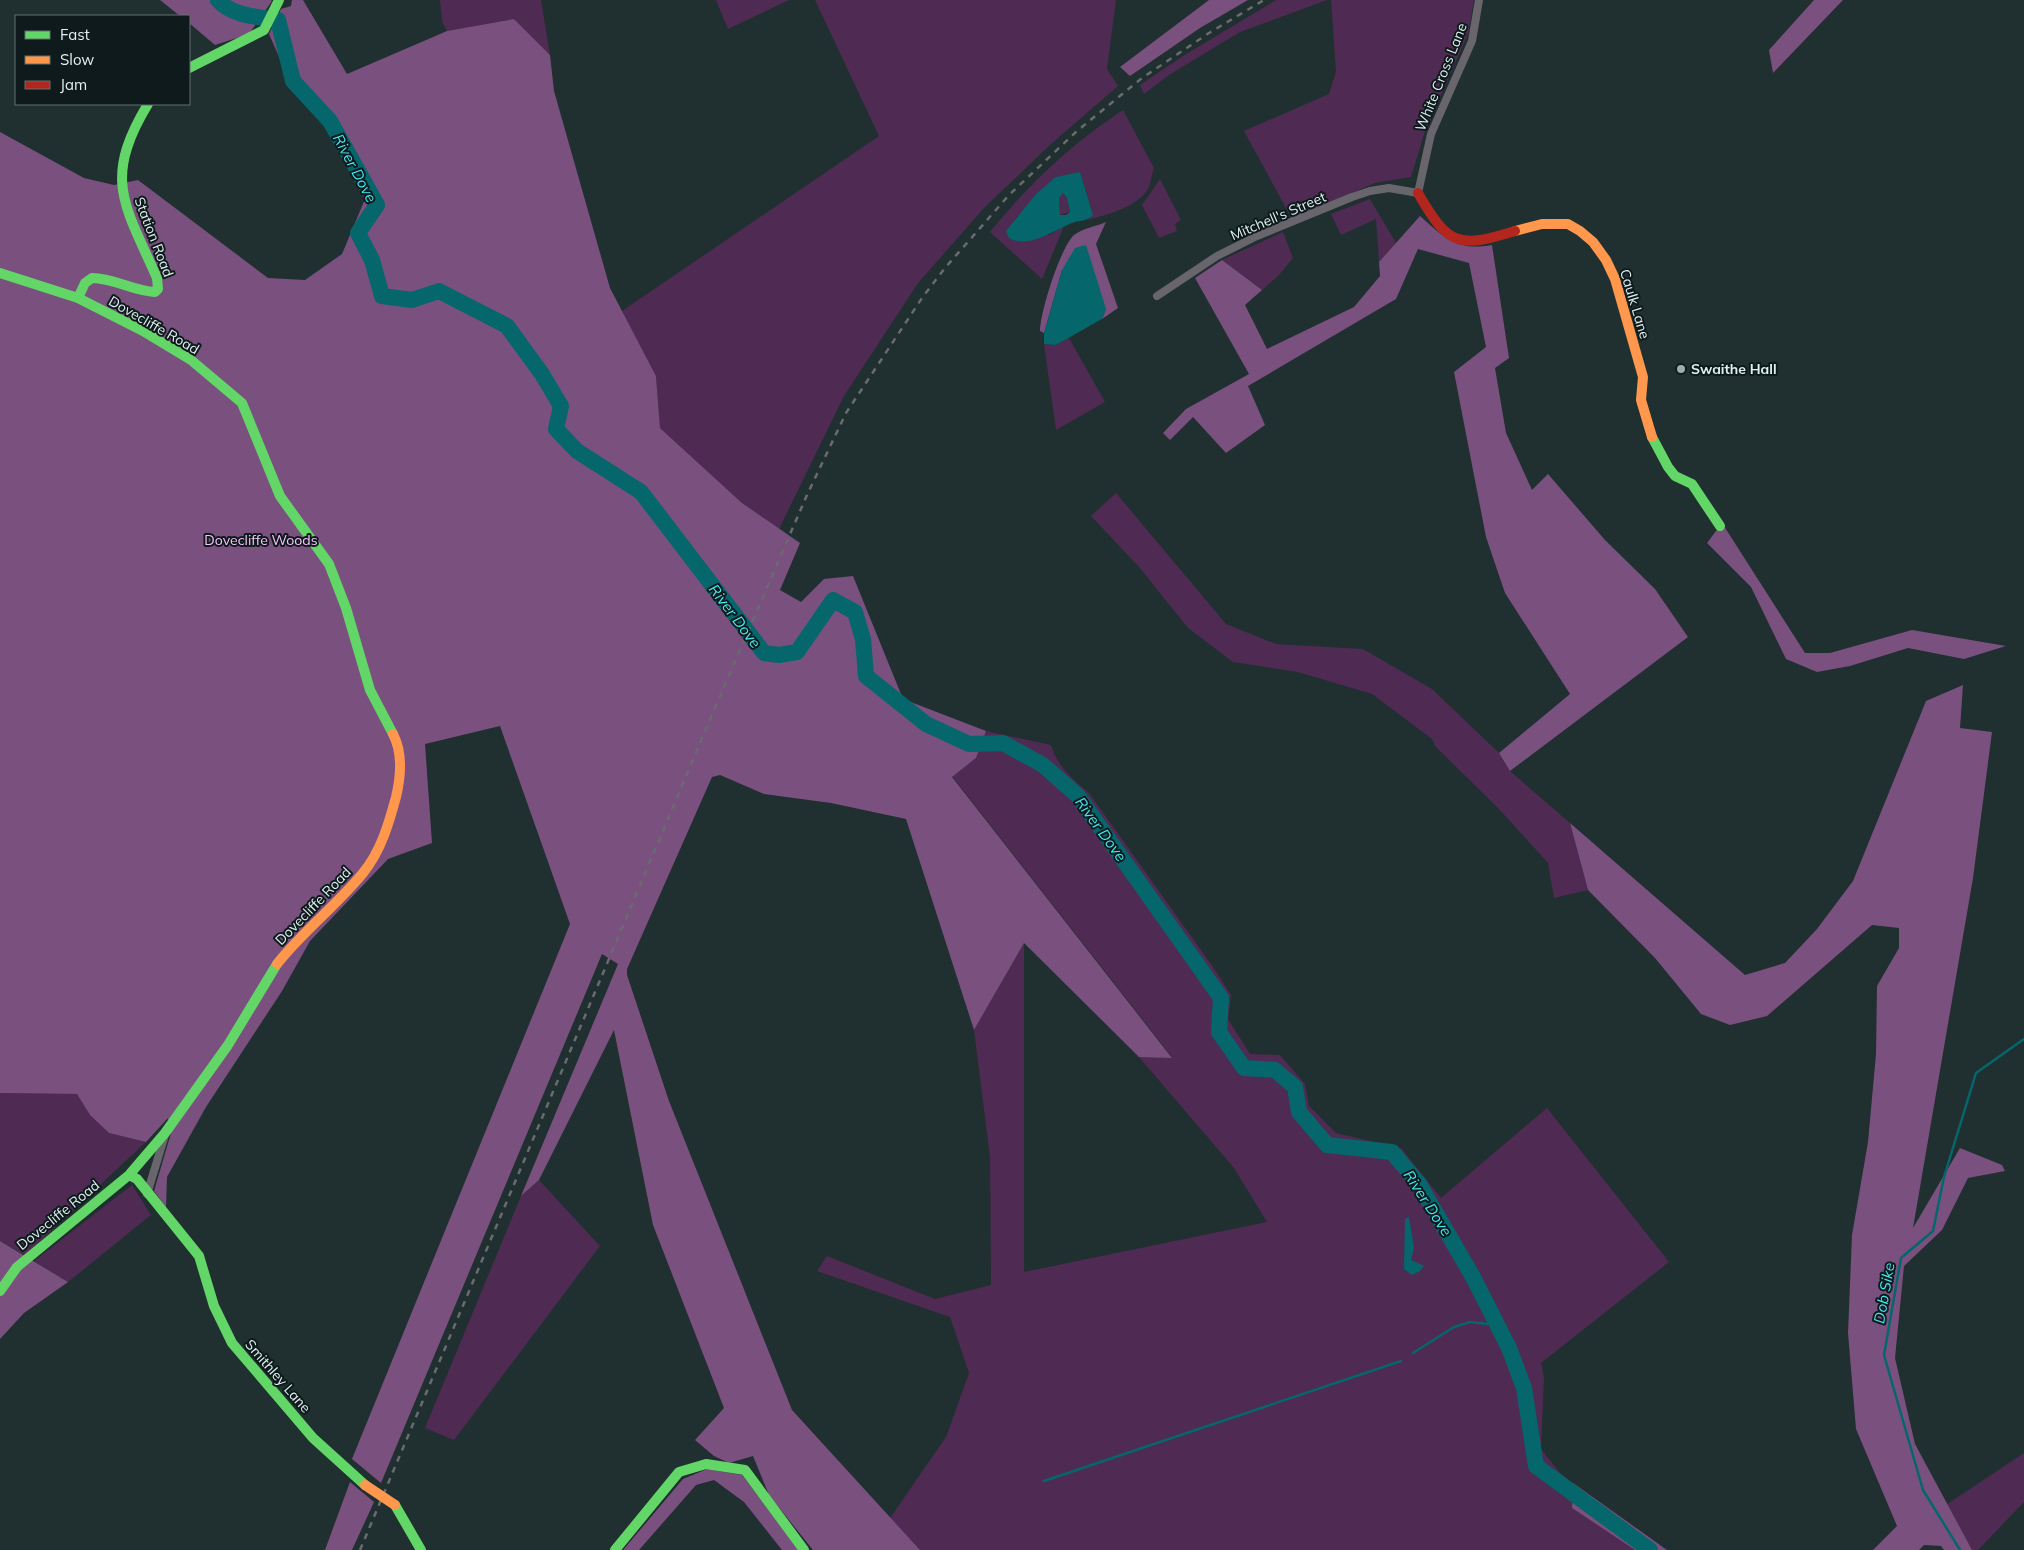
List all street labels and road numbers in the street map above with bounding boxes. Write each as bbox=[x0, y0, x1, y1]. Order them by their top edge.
street label: White Cross Lane bbox=[1411, 20, 1471, 134]
street label: Mitchell's Street bbox=[1228, 188, 1329, 244]
street label: Station Road bbox=[130, 194, 178, 280]
street label: Caulk Lane bbox=[1616, 267, 1654, 341]
street label: Dovecliffe Road bbox=[106, 292, 202, 358]
street label: Dovecliffe Road bbox=[271, 863, 355, 949]
street label: Dovecliffe Road bbox=[13, 1176, 103, 1254]
street label: Smithley Lane bbox=[241, 1336, 315, 1416]

